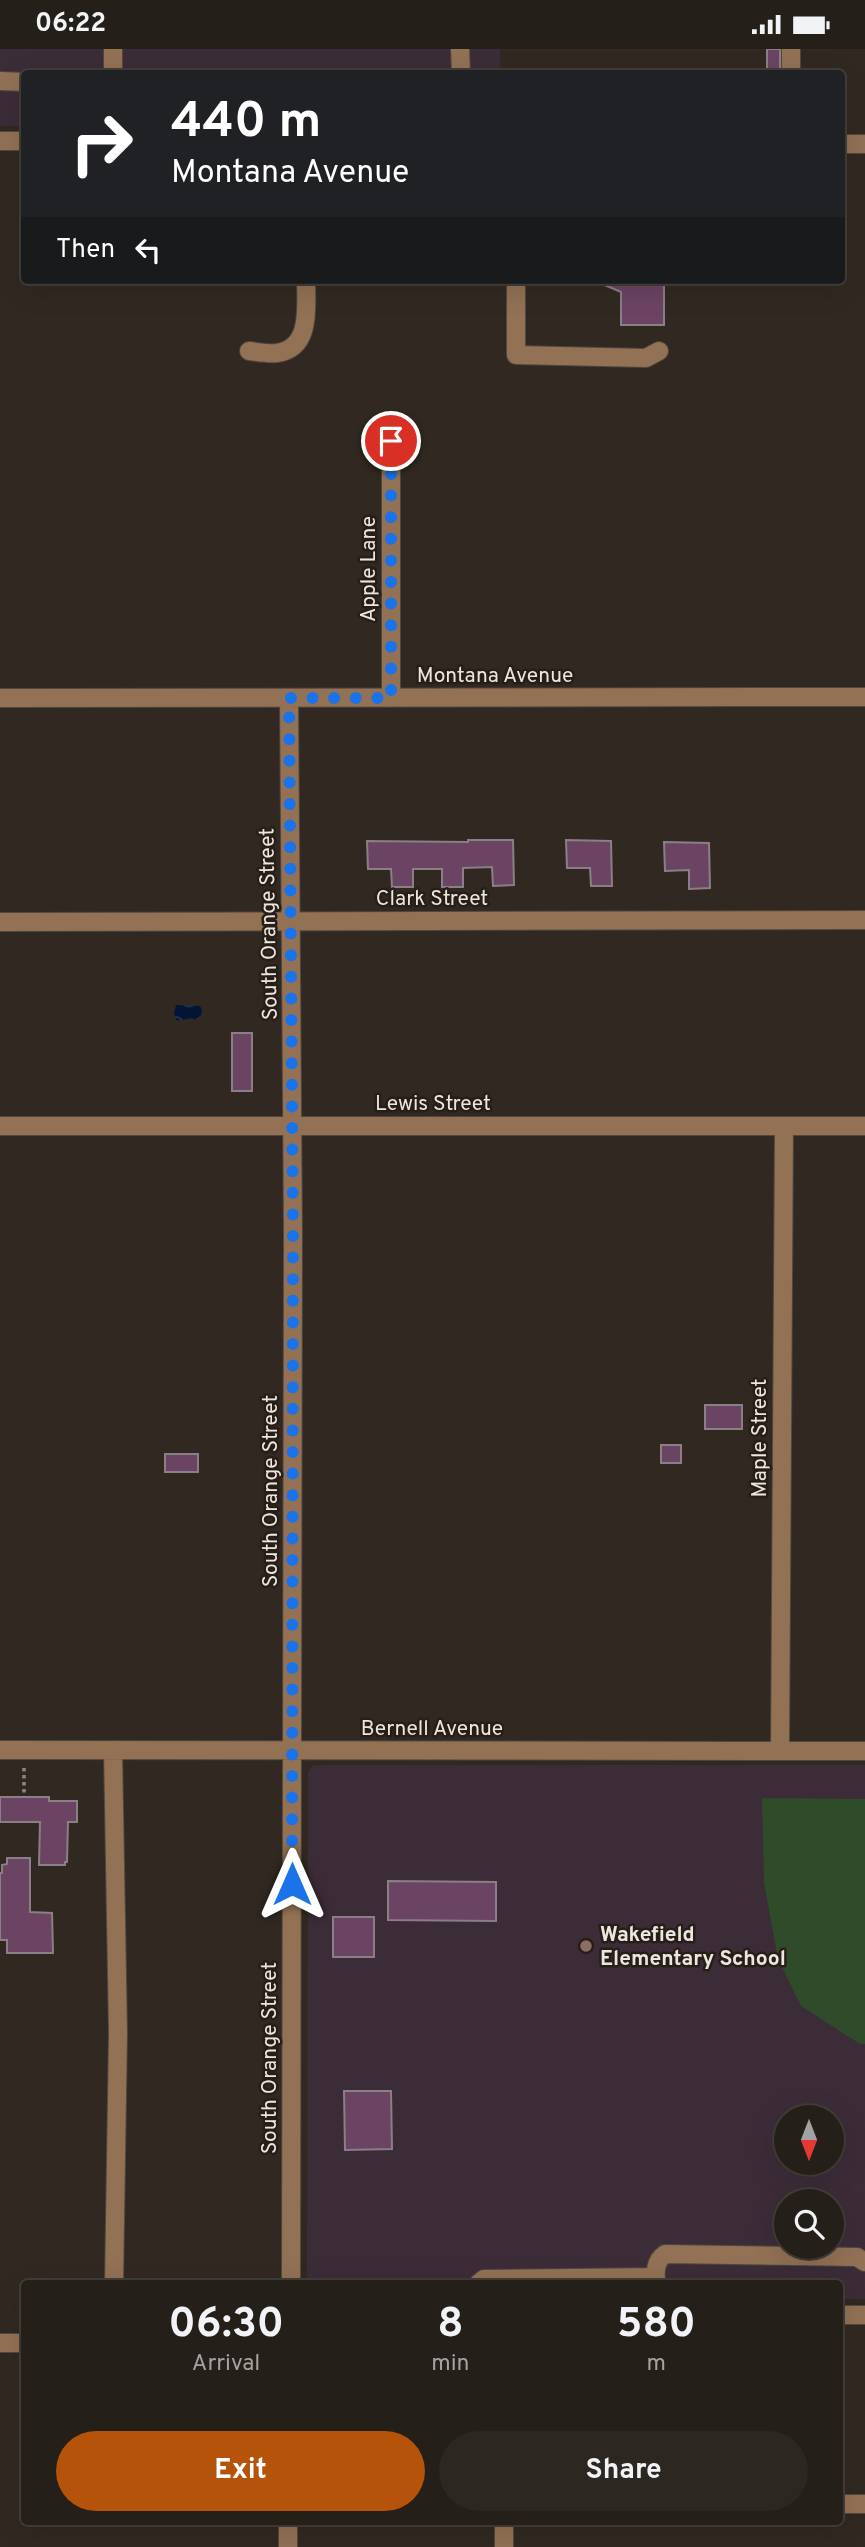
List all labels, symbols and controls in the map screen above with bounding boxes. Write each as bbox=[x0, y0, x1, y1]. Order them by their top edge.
text: 06:22 bbox=[35, 8, 106, 41]
text: 440 m bbox=[171, 93, 321, 155]
icon: right bbox=[56, 98, 147, 189]
text: Montana Avenue bbox=[171, 154, 409, 194]
icon: left bbox=[129, 231, 167, 269]
text: Then bbox=[56, 234, 115, 267]
pin bbox=[361, 411, 421, 471]
icon: arrive bbox=[372, 422, 410, 460]
street label: Apple Lane bbox=[356, 516, 383, 622]
street label: Montana Avenue bbox=[417, 663, 573, 690]
street label: South Orange Street bbox=[254, 828, 285, 1020]
street label: Clark Street bbox=[376, 886, 488, 913]
street label: Lewis Street bbox=[375, 1091, 491, 1118]
street label: Maple Street bbox=[747, 1379, 774, 1498]
street label: South Orange Street bbox=[258, 1395, 285, 1587]
street label: Bernell Avenue bbox=[361, 1716, 503, 1743]
position arrow bbox=[255, 1847, 329, 1921]
place label: Wakefield Elementary School bbox=[600, 1922, 786, 1973]
marker: Wakefield Elementary School bbox=[578, 1938, 594, 1954]
street label: South Orange Street bbox=[257, 1962, 284, 2154]
north arrow bbox=[774, 2105, 844, 2175]
map controls bbox=[774, 2105, 844, 2259]
button: search bbox=[774, 2189, 844, 2259]
text: 06:30 bbox=[168, 2299, 284, 2352]
text: 8 bbox=[437, 2299, 464, 2352]
text: 580 bbox=[617, 2299, 696, 2352]
text: Arrival bbox=[192, 2350, 260, 2379]
text: min bbox=[431, 2350, 470, 2379]
text: m bbox=[647, 2350, 666, 2379]
button: Exit bbox=[56, 2431, 425, 2511]
button: Share bbox=[439, 2431, 808, 2511]

